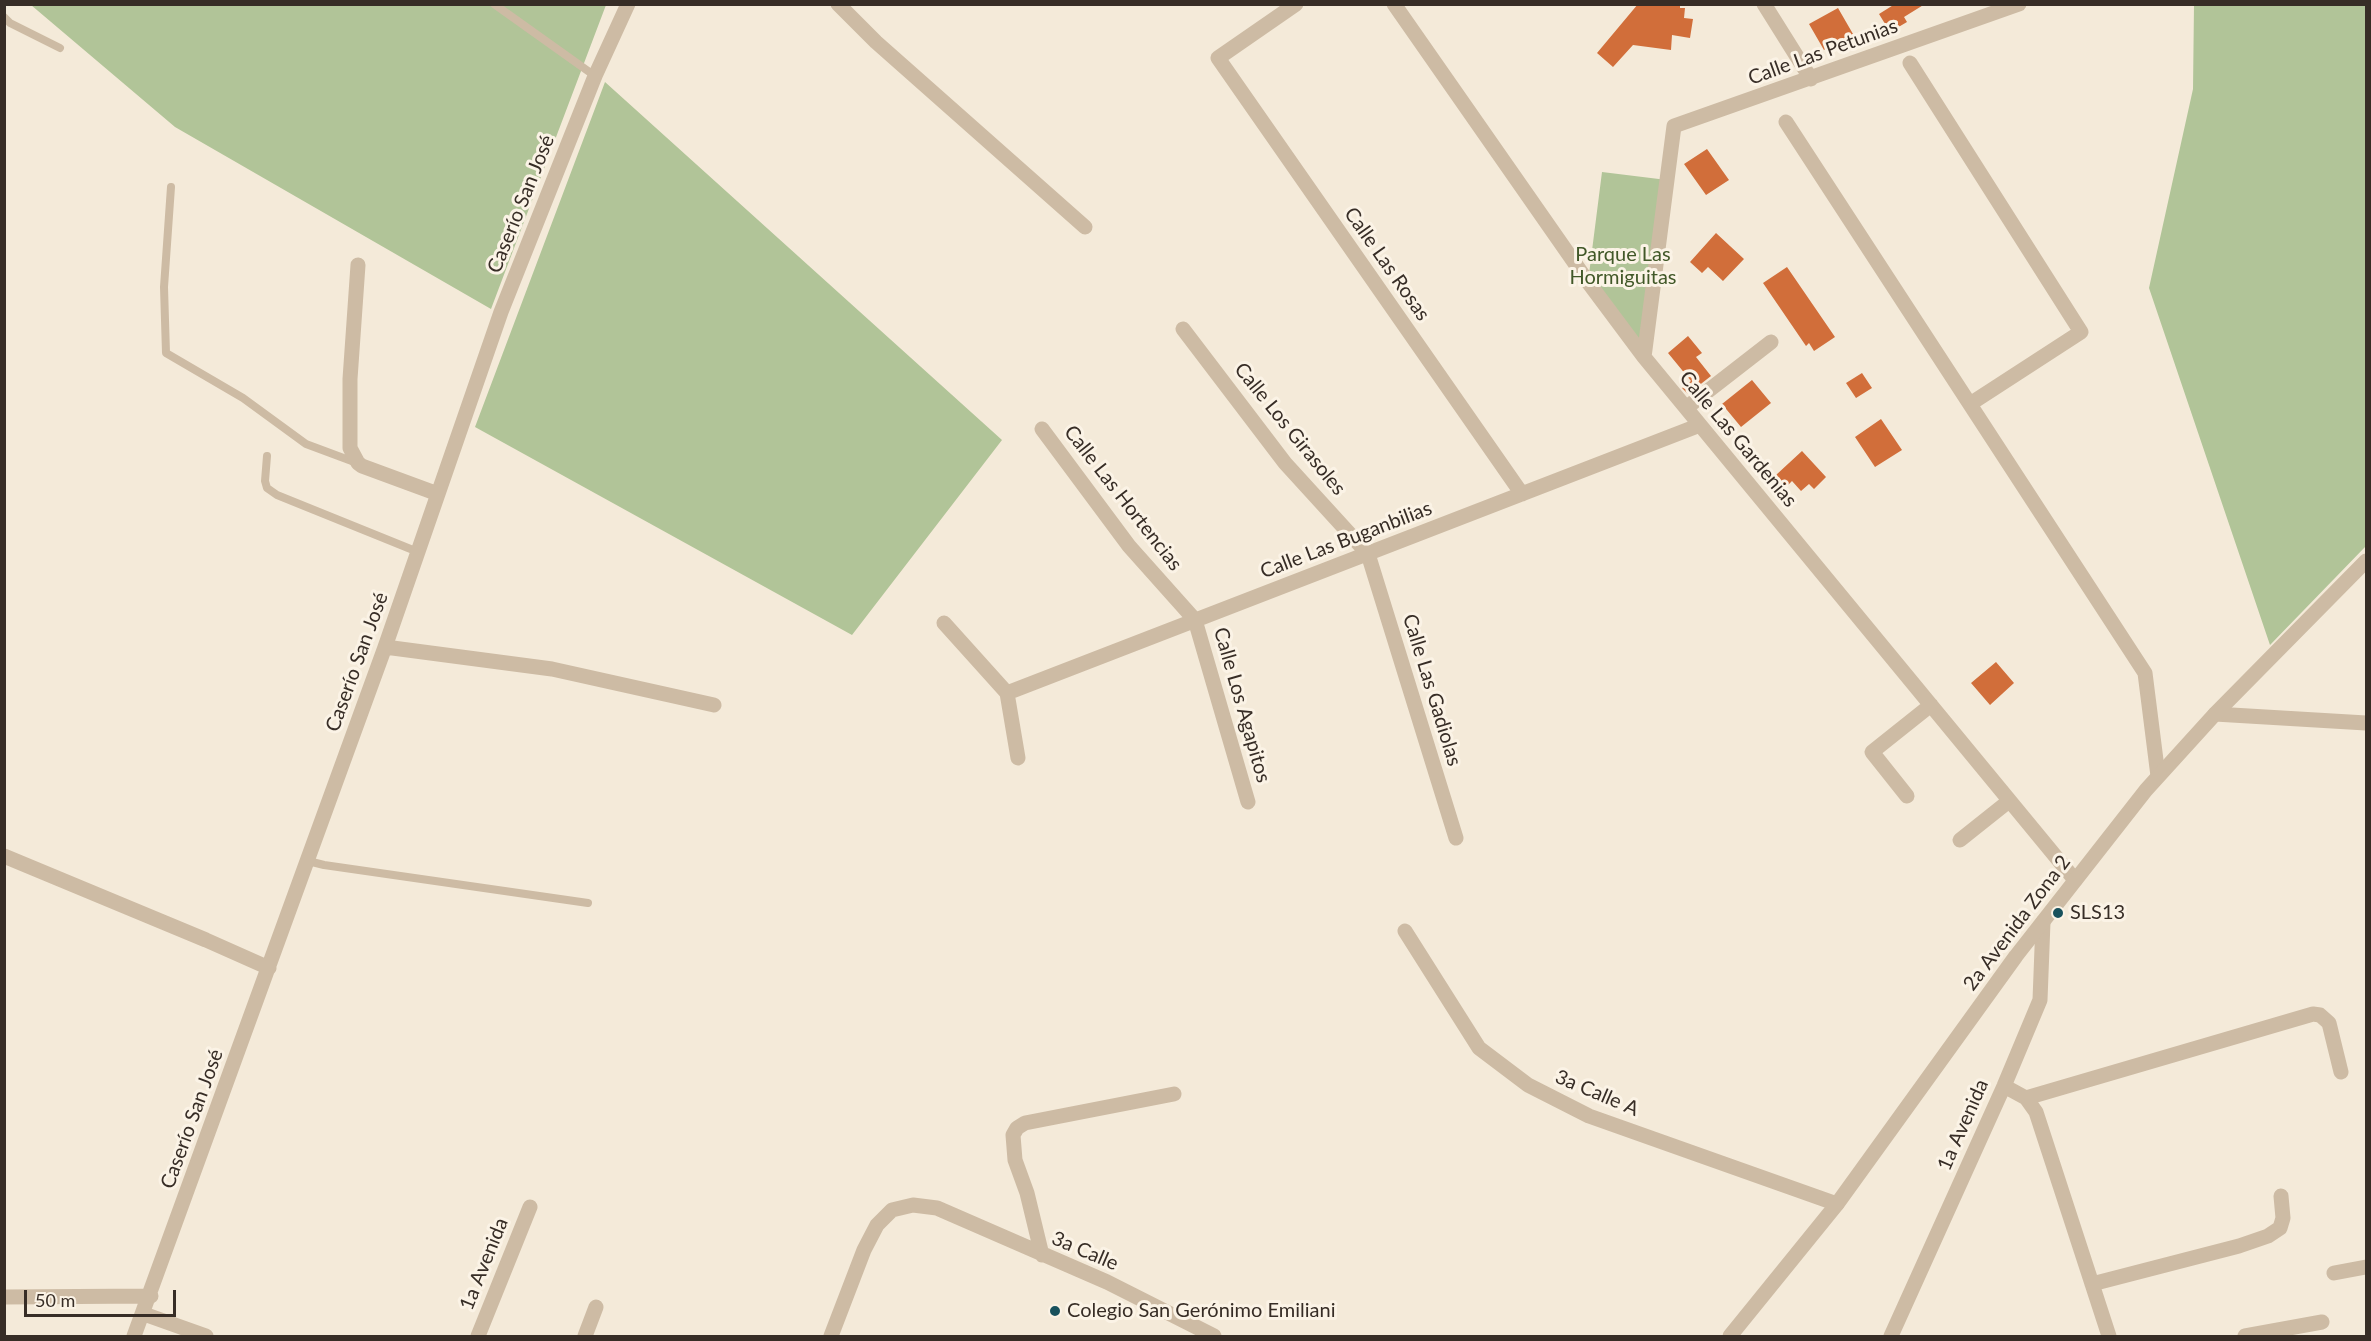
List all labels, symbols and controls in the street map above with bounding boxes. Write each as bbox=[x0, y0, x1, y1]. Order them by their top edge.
street label: Calle Las Petunias bbox=[1745, 14, 1901, 90]
street label: Caserío San José bbox=[482, 132, 560, 276]
street label: Calle Las Rosas bbox=[1339, 203, 1435, 325]
park label: Parque Las Hormiguitas bbox=[1570, 243, 1676, 290]
street label: Calle Los Girasoles bbox=[1229, 358, 1351, 500]
street label: Calle Las Gardenias bbox=[1674, 366, 1802, 512]
street label: Calle Las Hortencias bbox=[1059, 421, 1187, 575]
street label: Calle Las Buganbilias bbox=[1257, 496, 1435, 584]
street label: Caserío San José bbox=[321, 589, 393, 735]
street label: Calle Las Gadiolas bbox=[1397, 611, 1467, 769]
street label: Calle Los Agapitos bbox=[1208, 625, 1276, 785]
street label: 2a Avenida Zona 2 bbox=[1958, 851, 2076, 995]
place label: SLS13 bbox=[2070, 901, 2125, 925]
marker: SLS13 bbox=[2051, 906, 2065, 920]
street label: Caserío San José bbox=[156, 1046, 228, 1192]
street label: 3a Calle A bbox=[1552, 1065, 1642, 1121]
street label: 1a Avenida bbox=[1932, 1076, 1994, 1174]
street label: 1a Avenida bbox=[455, 1214, 513, 1314]
street label: 3a Calle bbox=[1048, 1226, 1122, 1276]
scale bar bbox=[27, 1278, 178, 1316]
text: 50 m bbox=[35, 1289, 75, 1311]
place label: Colegio San Gerónimo Emiliani bbox=[1067, 1299, 1335, 1323]
marker: Colegio San Gerónimo Emiliani bbox=[1048, 1304, 1062, 1318]

